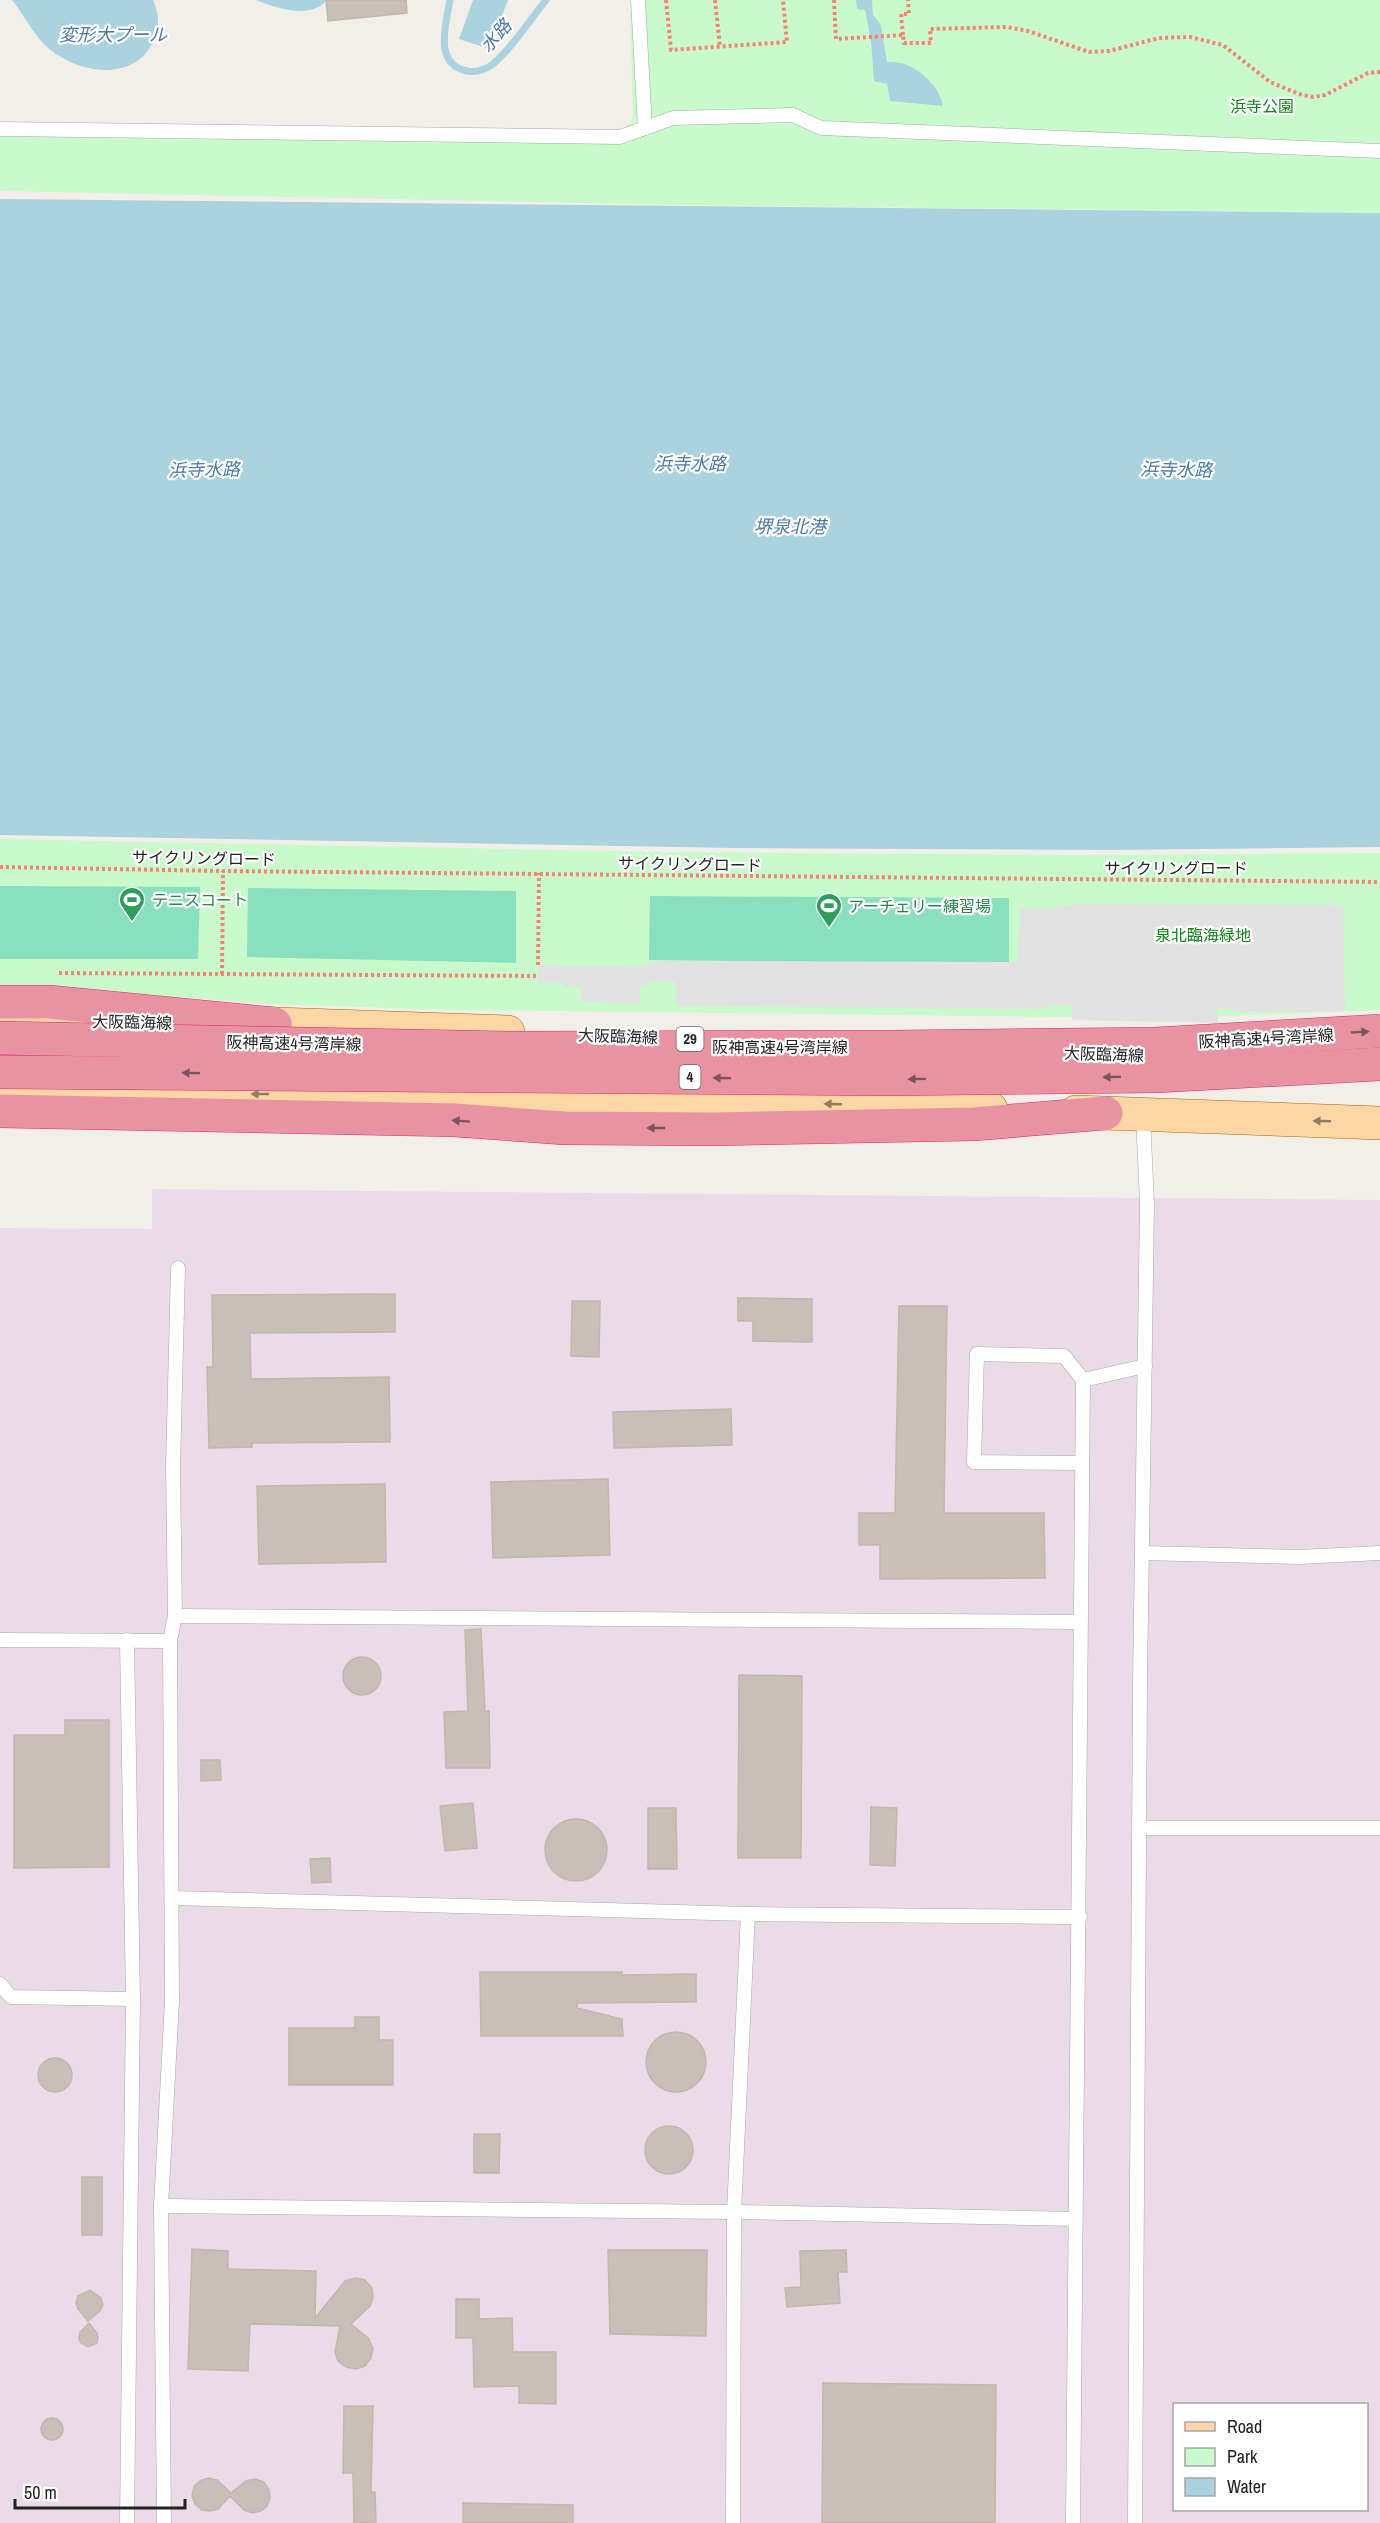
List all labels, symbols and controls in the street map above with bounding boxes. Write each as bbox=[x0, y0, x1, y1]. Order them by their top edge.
water label: 水路 bbox=[474, 12, 518, 57]
water label: 変形大プール bbox=[59, 22, 168, 47]
park label: 浜寺公園 bbox=[1230, 95, 1294, 117]
water label: 浜寺水路 bbox=[654, 451, 728, 476]
water label: 浜寺水路 bbox=[168, 456, 242, 483]
water label: 浜寺水路 bbox=[1140, 456, 1214, 483]
water label: 堺泉北港 bbox=[754, 514, 829, 539]
street label: サイクリングロード bbox=[132, 846, 276, 870]
street label: サイクリングロード bbox=[618, 852, 762, 876]
street label: サイクリングロード bbox=[1104, 857, 1248, 879]
sports icon: テニスコート bbox=[117, 885, 147, 923]
place label: テニスコート bbox=[152, 889, 248, 911]
sports icon: アーチェリー練習場 bbox=[814, 891, 844, 929]
place label: アーチェリー練習場 bbox=[848, 895, 991, 917]
park label: 泉北臨海緑地 bbox=[1155, 924, 1251, 946]
street label: 大阪臨海線 bbox=[92, 1010, 172, 1034]
street label: 阪神高速4号湾岸線 bbox=[1198, 1023, 1334, 1053]
street label: 大阪臨海線 bbox=[578, 1024, 658, 1048]
road number: 29 bbox=[676, 1027, 704, 1051]
one-way arrow bbox=[1351, 1027, 1370, 1037]
street label: 阪神高速4号湾岸線 bbox=[226, 1031, 362, 1055]
street label: 阪神高速4号湾岸線 bbox=[712, 1036, 848, 1058]
street label: 大阪臨海線 bbox=[1064, 1042, 1144, 1066]
road number: 4 bbox=[680, 1065, 700, 1089]
one-way arrow bbox=[181, 1068, 200, 1078]
one-way arrow bbox=[1102, 1072, 1121, 1082]
one-way arrow bbox=[712, 1073, 731, 1083]
one-way arrow bbox=[907, 1074, 926, 1084]
one-way arrow bbox=[250, 1089, 269, 1099]
one-way arrow bbox=[823, 1100, 842, 1109]
one-way arrow bbox=[452, 1116, 471, 1125]
one-way arrow bbox=[1312, 1117, 1331, 1126]
one-way arrow bbox=[646, 1123, 665, 1133]
legend bbox=[1173, 2403, 1368, 2511]
text: Road bbox=[1227, 2414, 1262, 2439]
text: Park bbox=[1227, 2444, 1258, 2469]
scale bar bbox=[15, 2472, 184, 2510]
text: Water bbox=[1227, 2474, 1266, 2499]
text: 50 m bbox=[24, 2480, 57, 2505]

